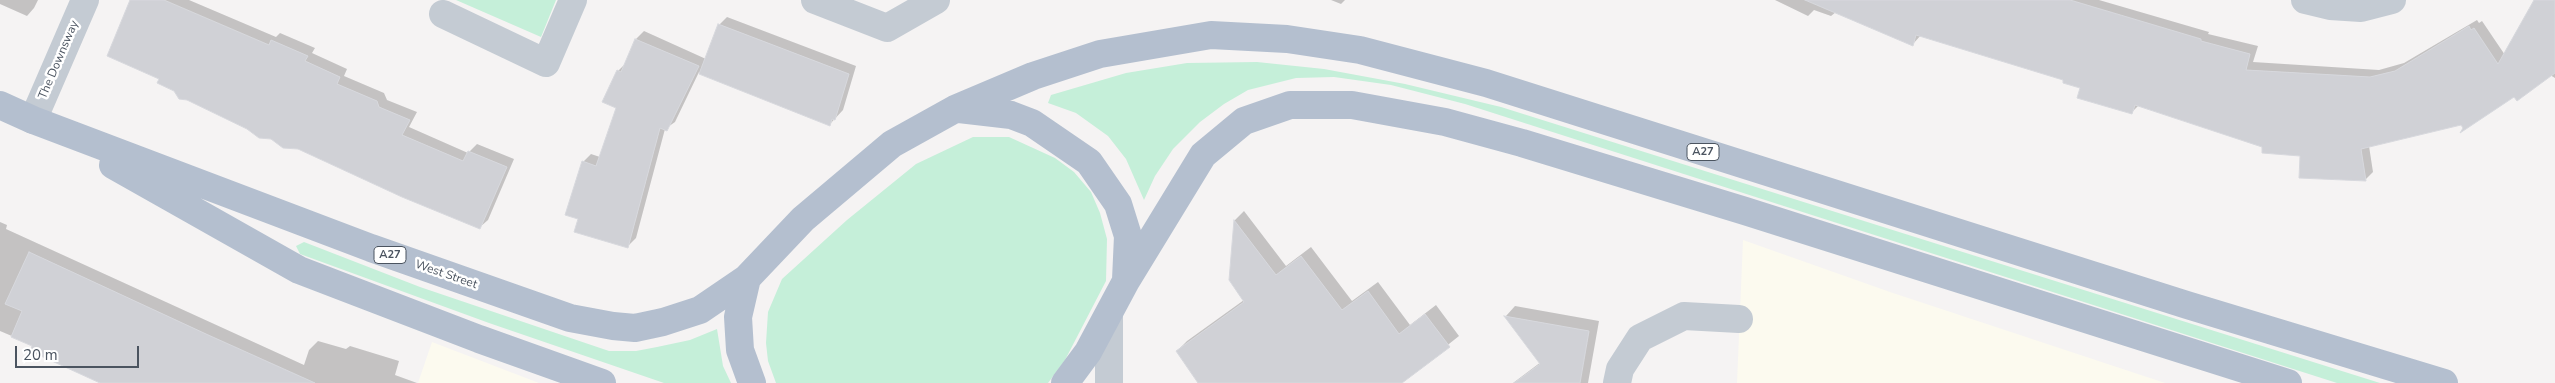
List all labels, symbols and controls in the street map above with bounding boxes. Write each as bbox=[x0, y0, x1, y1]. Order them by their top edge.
street label: The Downsway bbox=[36, 19, 82, 101]
road number: A27 bbox=[1687, 144, 1719, 160]
road number: A27 bbox=[374, 246, 406, 264]
street label: West Street bbox=[413, 258, 479, 292]
scale bar bbox=[18, 336, 141, 368]
text: 20 m bbox=[23, 345, 58, 365]

